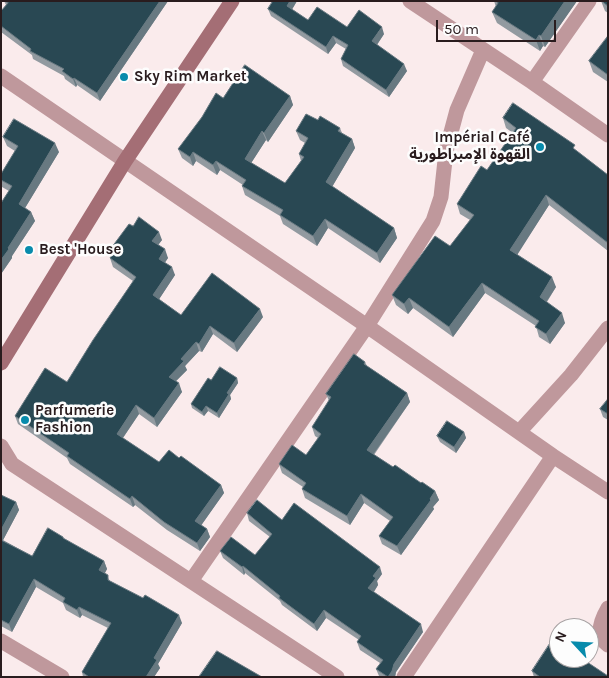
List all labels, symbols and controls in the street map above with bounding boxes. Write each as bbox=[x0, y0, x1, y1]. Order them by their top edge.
scale bar bbox=[439, 10, 559, 42]
text: 50 m bbox=[444, 20, 479, 38]
place label: Sky Rim Market bbox=[134, 68, 247, 86]
marker: Sky Rim Market bbox=[118, 71, 130, 83]
place label: Impérial Café القهوة الإمبراطورية bbox=[409, 129, 530, 164]
marker: Impérial Café القهوة الإمبراطورية bbox=[534, 141, 546, 153]
place label: Best 'House bbox=[39, 241, 121, 259]
marker: Best 'House bbox=[23, 244, 35, 256]
place label: Parfumerie Fashion bbox=[35, 402, 114, 437]
marker: Parfumerie Fashion bbox=[19, 414, 31, 426]
north arrow bbox=[549, 618, 599, 668]
text: N bbox=[551, 629, 571, 645]

